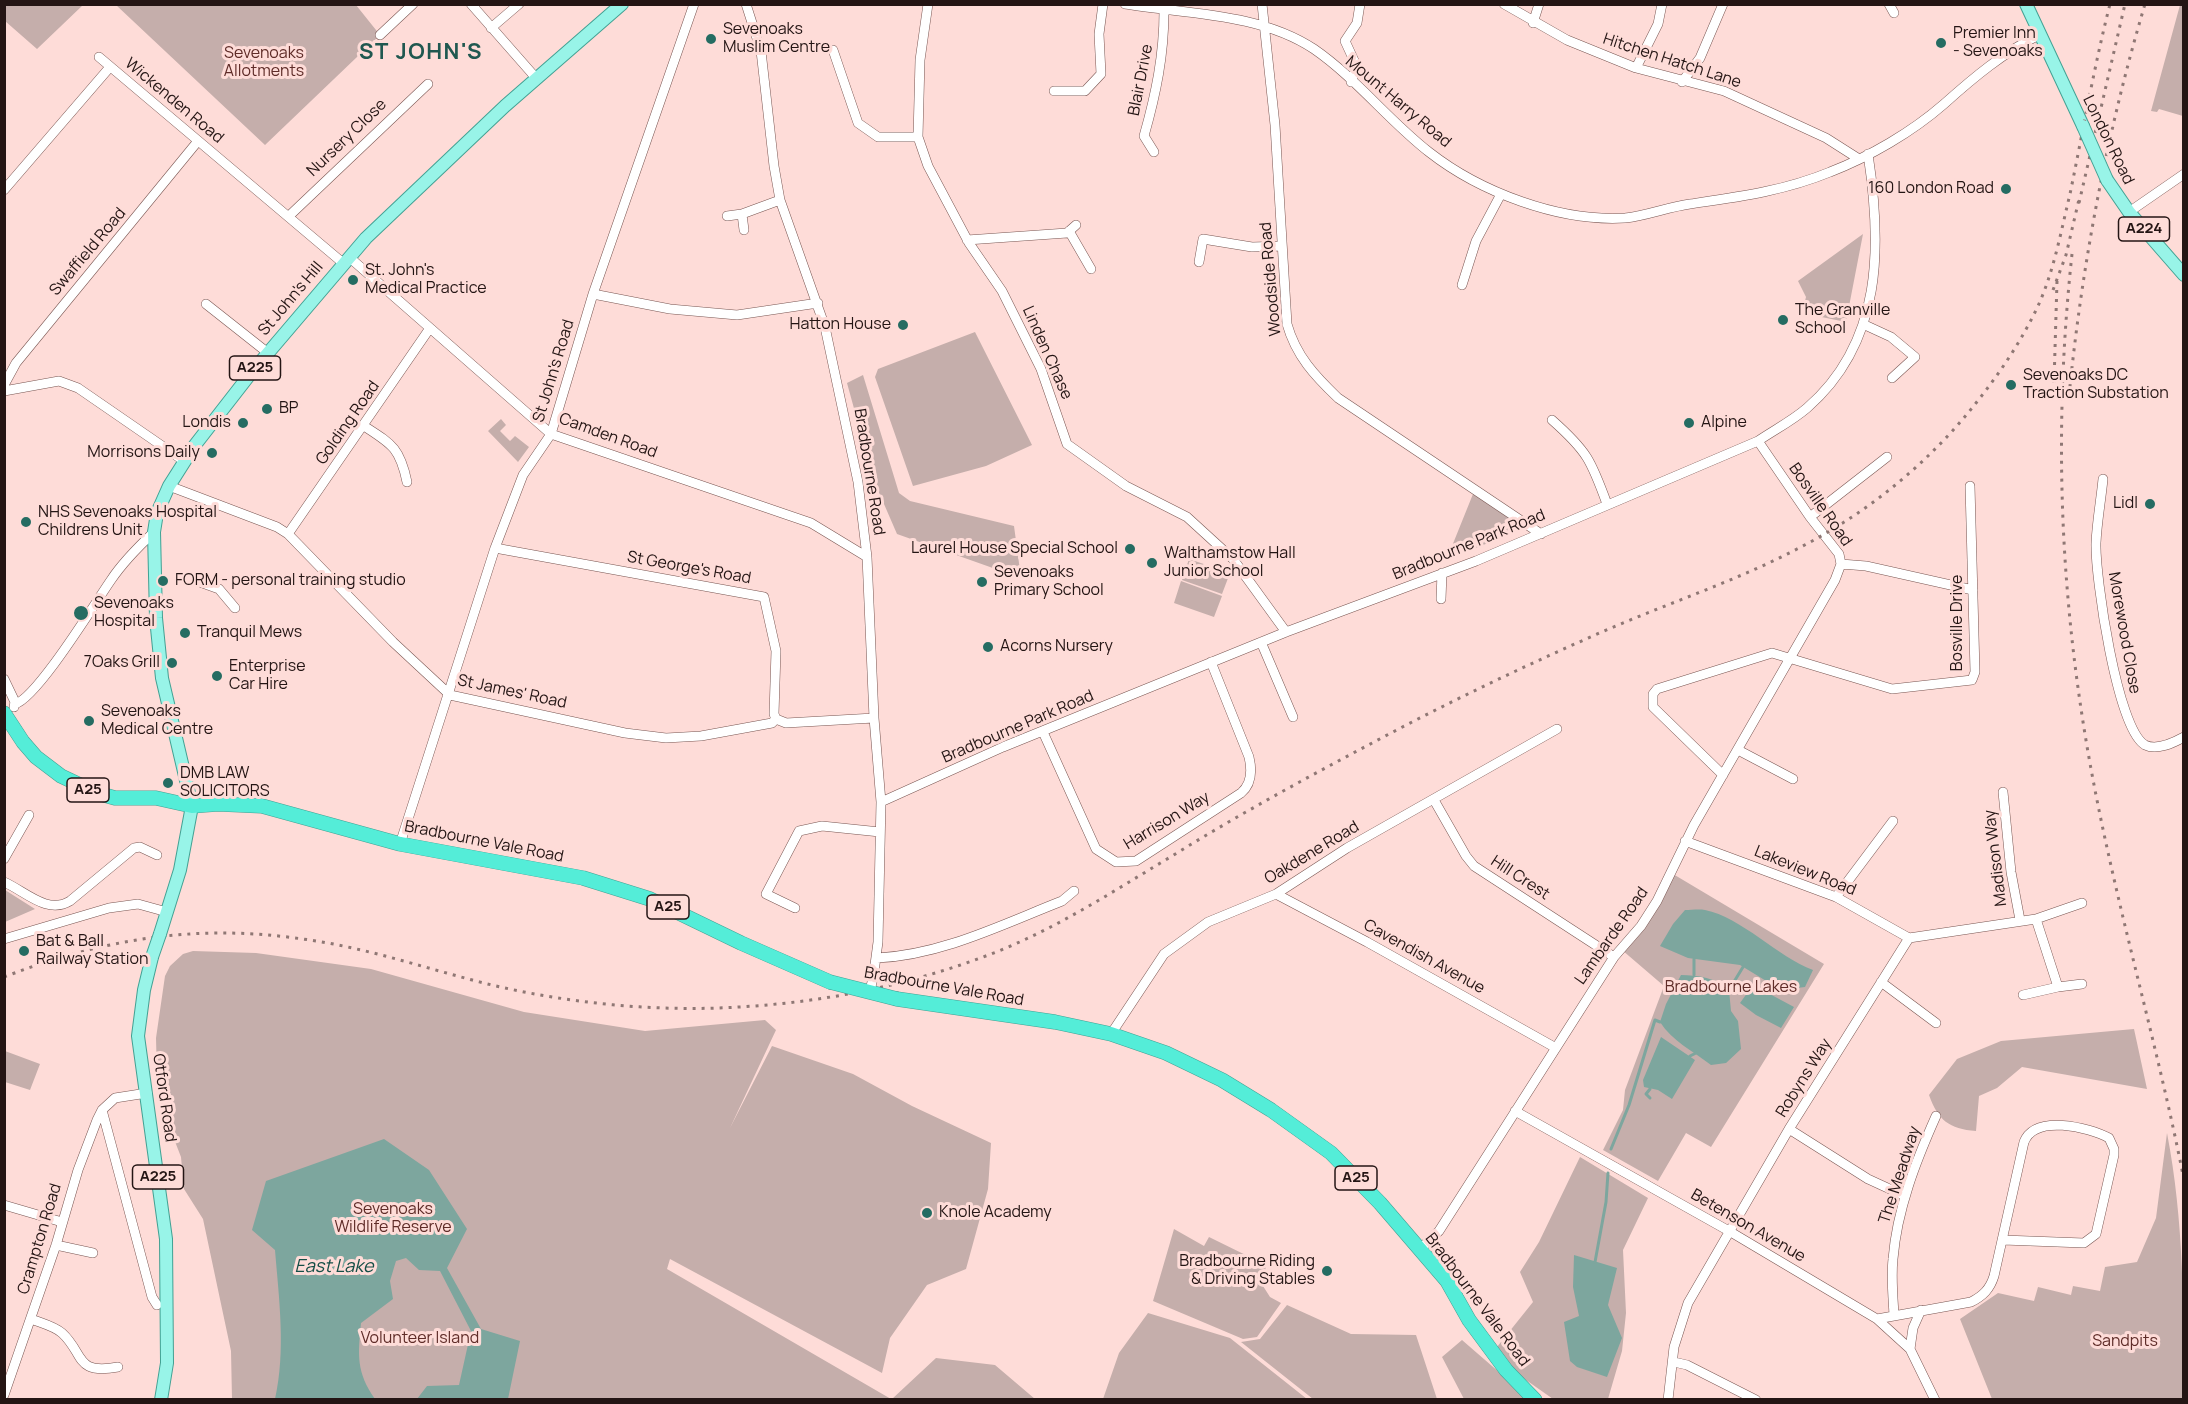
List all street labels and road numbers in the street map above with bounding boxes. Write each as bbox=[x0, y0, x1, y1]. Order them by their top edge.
street label: Hitchen Hatch Lane bbox=[1600, 30, 1744, 92]
street label: Blair Drive bbox=[1125, 43, 1157, 117]
street label: Mount Harry Road bbox=[1341, 52, 1455, 152]
street label: Wickenden Road bbox=[121, 54, 227, 148]
street label: London Road bbox=[2078, 92, 2138, 188]
street label: Nursery Close bbox=[303, 95, 391, 181]
street label: Swaffield Road bbox=[46, 204, 130, 300]
road number: A224 bbox=[2118, 217, 2170, 241]
street label: Woodside Road bbox=[1256, 221, 1286, 337]
street label: St John's Hill bbox=[255, 258, 327, 340]
street label: Linden Chase bbox=[1018, 303, 1076, 403]
street label: St John's Road bbox=[529, 317, 579, 425]
road number: A225 bbox=[230, 356, 280, 380]
street label: Golding Road bbox=[312, 377, 384, 469]
street label: Bradbourne Road bbox=[850, 407, 888, 537]
street label: Camden Road bbox=[556, 409, 660, 463]
street label: Bosville Road bbox=[1784, 460, 1856, 550]
street label: Bradbourne Park Road bbox=[1390, 506, 1548, 584]
street label: St George's Road bbox=[626, 548, 752, 588]
street label: Morewood Close bbox=[2104, 571, 2144, 695]
street label: Bosville Drive bbox=[1948, 575, 1968, 671]
street label: St James' Road bbox=[456, 671, 568, 713]
street label: Bradbourne Park Road bbox=[939, 686, 1097, 768]
road number: A25 bbox=[67, 778, 109, 802]
street label: Harrison Way bbox=[1121, 788, 1213, 854]
street label: Madison Way bbox=[1981, 809, 2011, 907]
street label: Bradbourne Vale Road bbox=[403, 817, 565, 867]
street label: Oakdene Road bbox=[1261, 817, 1363, 889]
street label: Lakeview Road bbox=[1751, 842, 1859, 900]
street label: Hill Crest bbox=[1487, 852, 1553, 904]
street label: Lambarde Road bbox=[1571, 884, 1653, 988]
road number: A25 bbox=[647, 895, 689, 919]
street label: Cavendish Avenue bbox=[1360, 916, 1488, 998]
street label: Bradbourne Vale Road bbox=[863, 963, 1025, 1011]
street label: Robyns Way bbox=[1772, 1035, 1836, 1121]
street label: Otford Road bbox=[148, 1053, 180, 1143]
street label: The Meadway bbox=[1875, 1124, 1925, 1226]
road number: A225 bbox=[132, 1165, 184, 1189]
road number: A25 bbox=[1335, 1166, 1377, 1190]
street label: Crampton Road bbox=[14, 1181, 66, 1297]
street label: Betenson Avenue bbox=[1687, 1185, 1809, 1267]
street label: Bradbourne Vale Road bbox=[1421, 1230, 1533, 1370]

